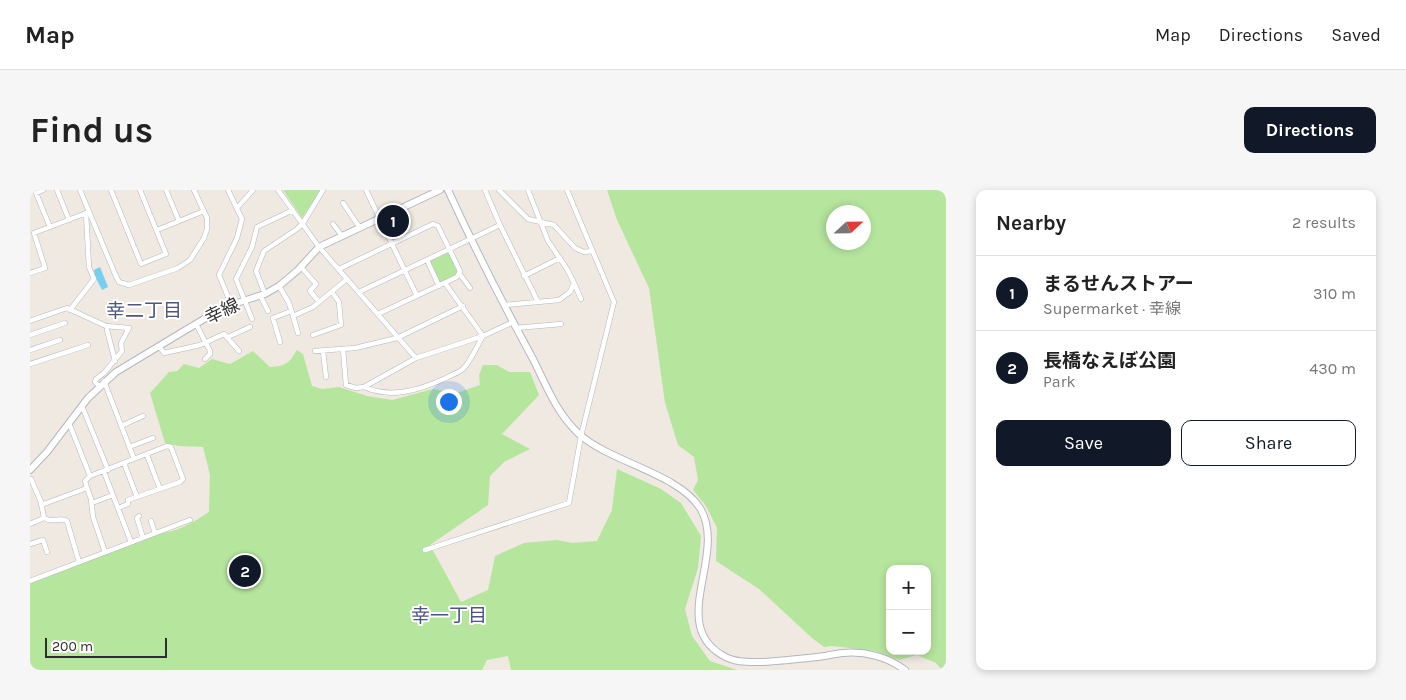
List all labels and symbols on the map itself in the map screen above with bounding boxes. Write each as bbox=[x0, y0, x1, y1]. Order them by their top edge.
pin: 1 bbox=[377, 202, 409, 240]
north arrow bbox=[826, 205, 871, 250]
street label: 幸線 bbox=[201, 293, 243, 329]
district label: 幸二丁目 bbox=[106, 300, 182, 322]
your location bbox=[436, 389, 462, 415]
pin: 2 bbox=[229, 552, 261, 590]
district label: 幸一丁目 bbox=[411, 605, 487, 627]
scale bar bbox=[45, 635, 168, 658]

